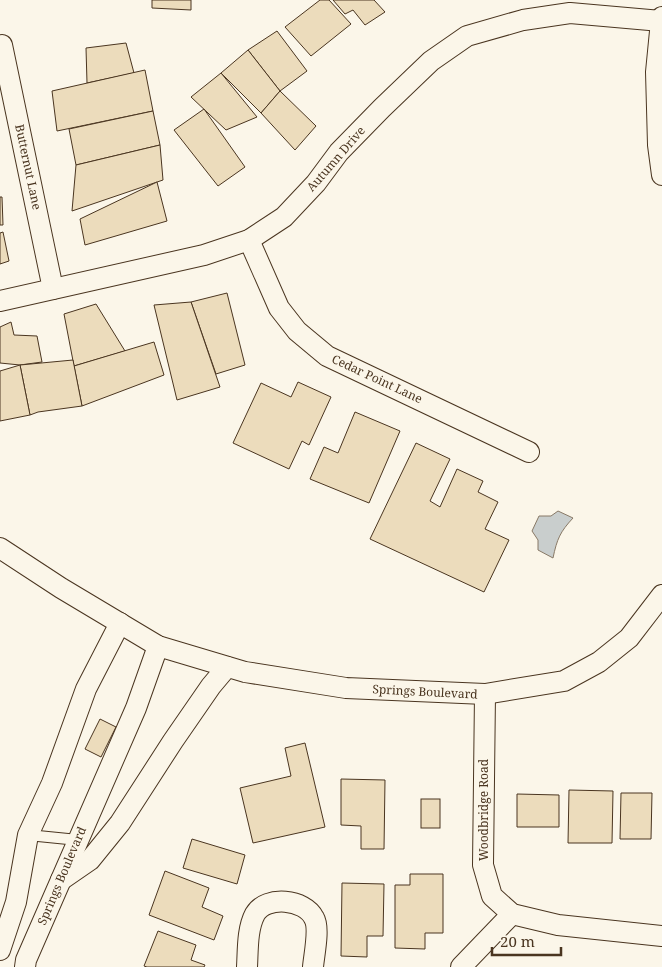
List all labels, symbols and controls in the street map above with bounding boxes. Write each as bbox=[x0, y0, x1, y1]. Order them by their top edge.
street label: Autumn Drive bbox=[302, 122, 369, 195]
street label: Butternut Lane bbox=[11, 123, 46, 211]
street label: Cedar Point Lane bbox=[329, 350, 425, 407]
street label: Springs Boulevard bbox=[372, 680, 479, 703]
street label: Woodbridge Road bbox=[475, 758, 492, 861]
street label: Springs Boulevard bbox=[33, 823, 90, 928]
scale bar bbox=[492, 924, 561, 956]
text: 20 m bbox=[500, 931, 535, 951]

